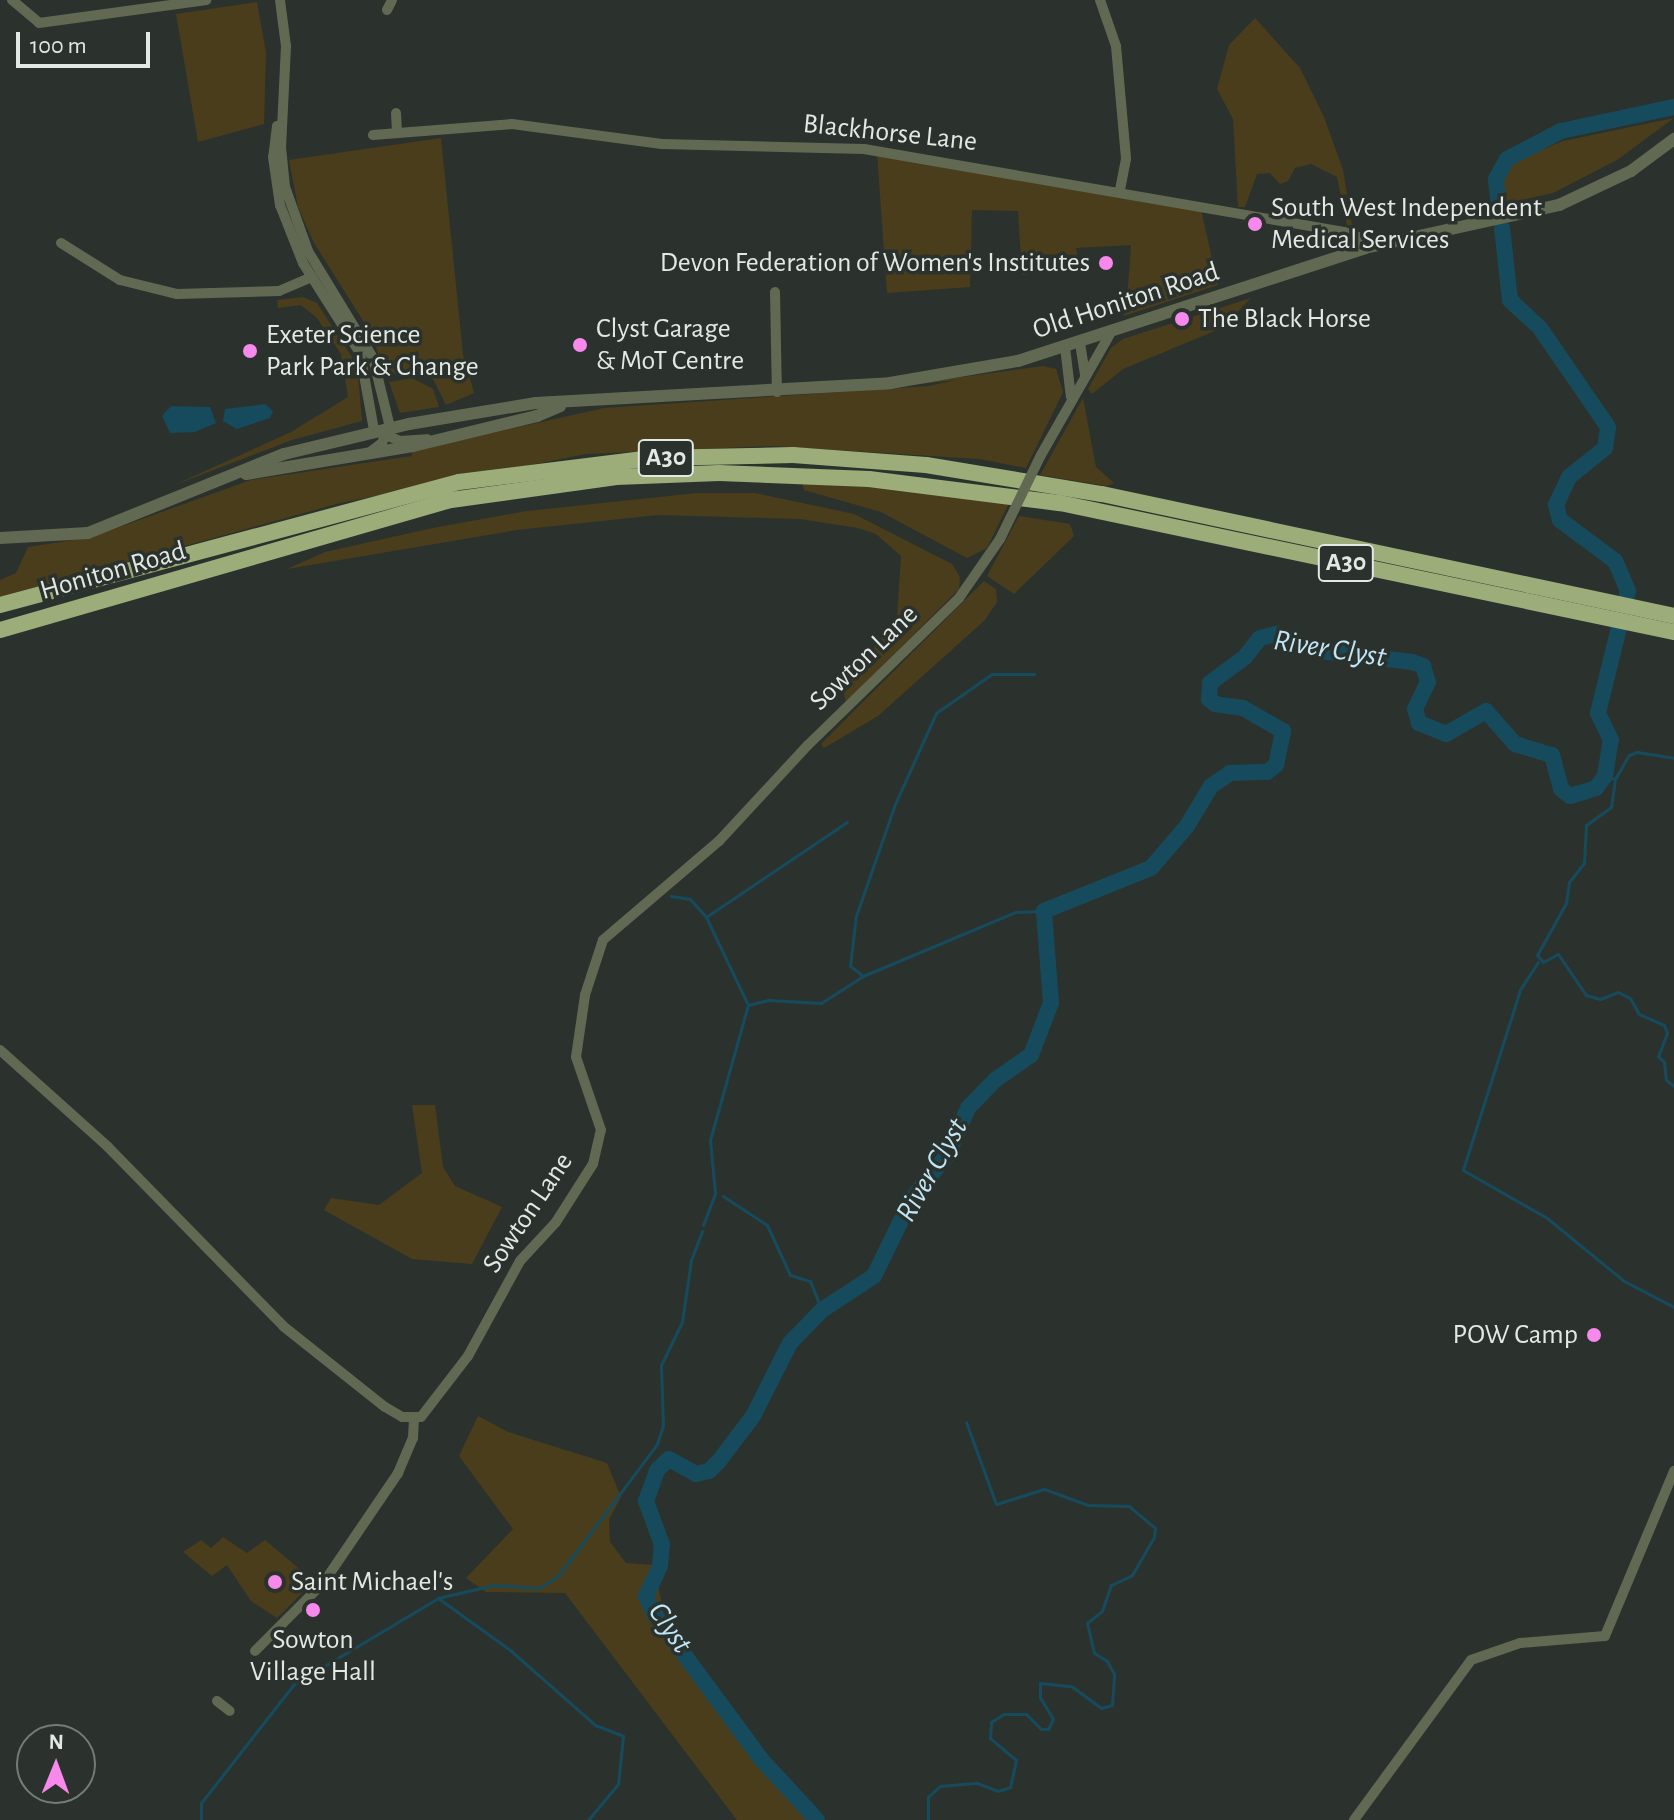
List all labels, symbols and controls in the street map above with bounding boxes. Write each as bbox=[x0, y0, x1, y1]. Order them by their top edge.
scale bar bbox=[20, 16, 154, 66]
text: 100 m bbox=[30, 34, 87, 58]
street label: Blackhorse Lane bbox=[801, 107, 979, 159]
place label: South West Independent Medical Services bbox=[1271, 191, 1542, 257]
marker: South West Independent Medical Services bbox=[1246, 215, 1264, 233]
place label: Devon Federation of Women's Institutes bbox=[660, 246, 1090, 280]
marker: Devon Federation of Women's Institutes bbox=[1097, 254, 1115, 272]
street label: Old Honiton Road bbox=[1029, 255, 1223, 347]
place label: The Black Horse bbox=[1198, 302, 1371, 336]
marker: The Black Horse bbox=[1173, 310, 1191, 328]
place label: Clyst Garage & MoT Centre bbox=[596, 312, 744, 378]
place label: Exeter Science Park Park & Change bbox=[266, 318, 479, 384]
marker: Clyst Garage & MoT Centre bbox=[571, 336, 589, 354]
marker: Exeter Science Park Park & Change bbox=[241, 342, 259, 360]
road number: A30 bbox=[636, 436, 696, 480]
street label: Honiton Road bbox=[36, 534, 190, 608]
road number: A30 bbox=[1316, 541, 1376, 585]
street label: Sowton Lane bbox=[803, 598, 925, 718]
water label: River Clyst bbox=[1271, 622, 1389, 676]
water label: River Clyst bbox=[888, 1112, 976, 1228]
street label: Sowton Lane bbox=[476, 1147, 580, 1279]
place label: POW Camp bbox=[1453, 1318, 1578, 1352]
marker: POW Camp bbox=[1585, 1326, 1603, 1344]
place label: Saint Michael's bbox=[291, 1565, 453, 1599]
marker: Saint Michael's bbox=[266, 1573, 284, 1591]
water label: Clyst bbox=[640, 1595, 700, 1661]
marker: Sowton Village Hall bbox=[304, 1601, 322, 1619]
place label: Sowton Village Hall bbox=[250, 1623, 376, 1689]
north arrow bbox=[16, 1724, 96, 1804]
text: N bbox=[49, 1731, 64, 1753]

